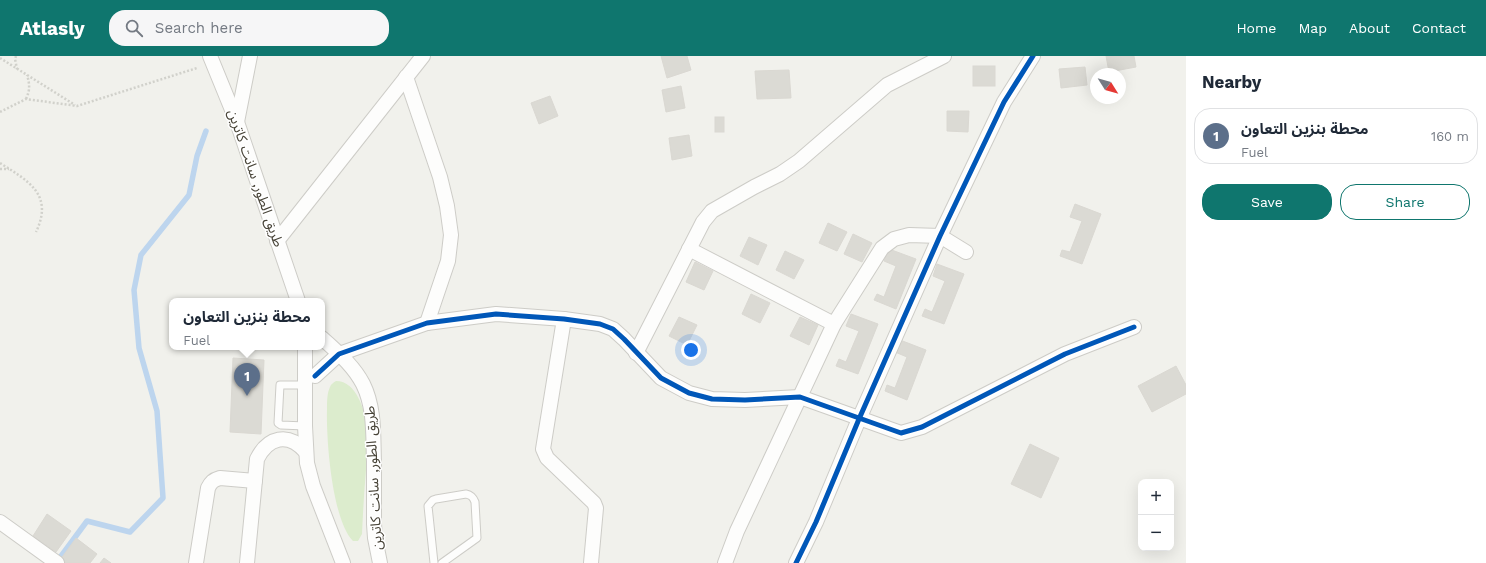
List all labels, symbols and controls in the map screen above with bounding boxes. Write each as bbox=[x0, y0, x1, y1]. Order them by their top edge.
search box bbox=[109, 10, 389, 46]
text: Atlasly bbox=[20, 17, 85, 40]
icon: search bbox=[123, 17, 145, 39]
text: Search here bbox=[155, 19, 243, 37]
text: Home bbox=[1236, 20, 1276, 36]
text: Map bbox=[1298, 20, 1327, 36]
text: About bbox=[1349, 20, 1390, 36]
text: Contact bbox=[1412, 20, 1466, 36]
north arrow bbox=[1090, 68, 1126, 104]
text: Nearby bbox=[1202, 72, 1261, 92]
street label: طريق الطور, سانت كاترين bbox=[223, 107, 287, 250]
text: محطة بنزين التعاون bbox=[1241, 120, 1369, 138]
text: 1 bbox=[1213, 129, 1219, 144]
text: 160 m bbox=[1431, 129, 1469, 144]
text: Fuel bbox=[1241, 145, 1268, 160]
button: Save bbox=[1202, 184, 1332, 220]
button: Share bbox=[1340, 184, 1470, 220]
popup bbox=[169, 298, 325, 350]
text: محطة بنزين التعاون bbox=[183, 308, 311, 326]
text: Fuel bbox=[183, 333, 210, 348]
your location bbox=[681, 340, 701, 360]
pin: 1 bbox=[234, 363, 260, 396]
street label: طريق الطور, سانت كاترين bbox=[361, 405, 387, 551]
map controls bbox=[1138, 479, 1174, 551]
button: + bbox=[1138, 479, 1174, 515]
button: − bbox=[1138, 515, 1174, 551]

